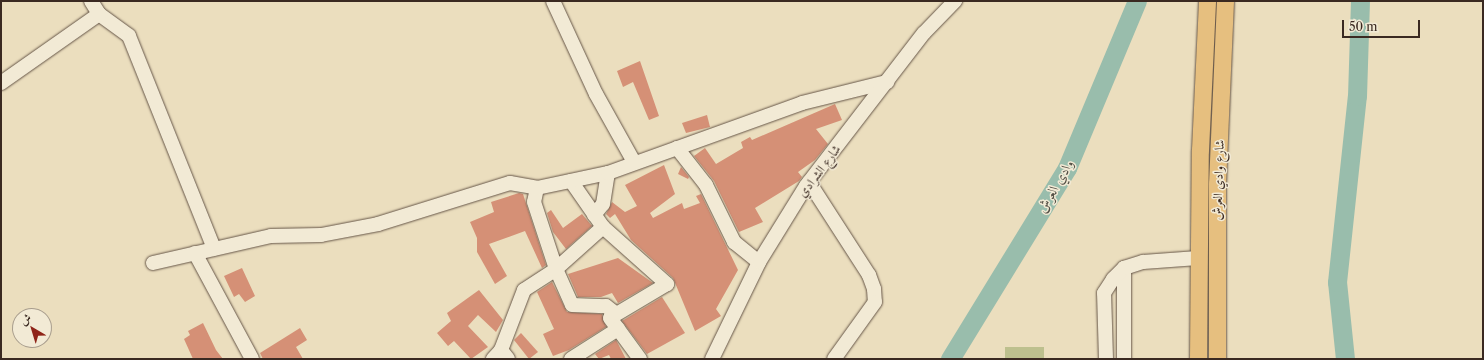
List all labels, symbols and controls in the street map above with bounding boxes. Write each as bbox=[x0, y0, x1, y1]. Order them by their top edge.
scale bar bbox=[1344, 12, 1422, 38]
text: 50 m bbox=[1349, 19, 1378, 34]
street label: شارع وادي العرش bbox=[1209, 139, 1227, 221]
street label: شارع الشرادي bbox=[794, 142, 844, 200]
water label: وادي العرش bbox=[1033, 156, 1077, 216]
north arrow bbox=[12, 308, 52, 348]
text: ش bbox=[17, 310, 34, 328]

